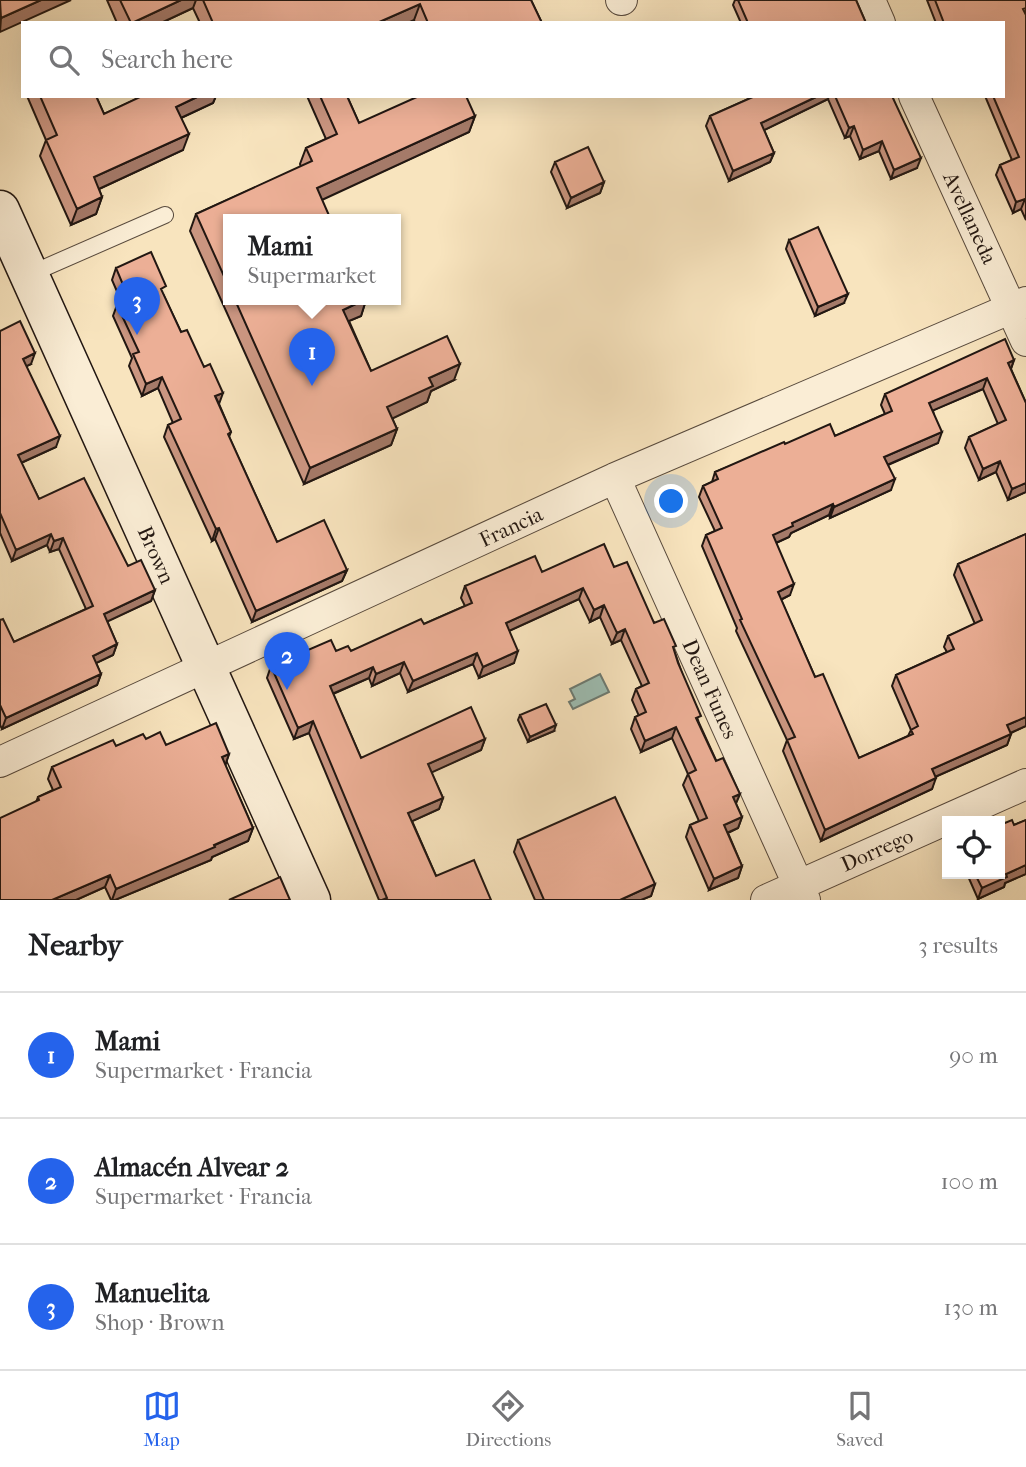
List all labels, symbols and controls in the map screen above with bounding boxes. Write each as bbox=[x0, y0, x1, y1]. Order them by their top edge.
search box bbox=[21, 21, 1005, 98]
icon: search bbox=[45, 41, 83, 79]
text: Search here bbox=[101, 44, 233, 75]
street label: Avellaneda bbox=[938, 167, 1002, 268]
popup bbox=[223, 214, 401, 305]
text: Mami bbox=[248, 231, 313, 262]
text: Supermarket bbox=[248, 262, 376, 289]
pin: 3 bbox=[114, 277, 160, 335]
pin: 1 bbox=[289, 328, 335, 386]
your location bbox=[654, 484, 688, 518]
street label: Francia bbox=[475, 502, 547, 552]
street label: Brown bbox=[133, 522, 179, 588]
pin: 2 bbox=[264, 632, 310, 690]
street label: Dean Funes bbox=[677, 636, 743, 743]
map controls bbox=[942, 816, 1005, 879]
button: locate bbox=[942, 816, 1005, 879]
street label: Dorrego bbox=[837, 823, 917, 877]
text: Nearby bbox=[28, 928, 123, 963]
text: 3 results bbox=[918, 932, 998, 959]
text: Mami bbox=[95, 1026, 160, 1057]
text: 1 bbox=[47, 1042, 55, 1069]
text: 90 m bbox=[949, 1042, 998, 1069]
text: Supermarket · Francia bbox=[95, 1057, 312, 1084]
text: Almacén Alvear 2 bbox=[95, 1152, 289, 1183]
text: 2 bbox=[45, 1168, 57, 1195]
text: 100 m bbox=[940, 1168, 998, 1195]
text: Supermarket · Francia bbox=[95, 1183, 312, 1210]
text: Manuelita bbox=[95, 1278, 209, 1309]
text: 3 bbox=[46, 1294, 56, 1321]
text: 130 m bbox=[944, 1294, 998, 1321]
text: Shop · Brown bbox=[95, 1309, 225, 1336]
tab: Map bbox=[143, 1387, 181, 1451]
tab: Directions bbox=[466, 1387, 551, 1451]
tab: Saved bbox=[836, 1387, 883, 1451]

